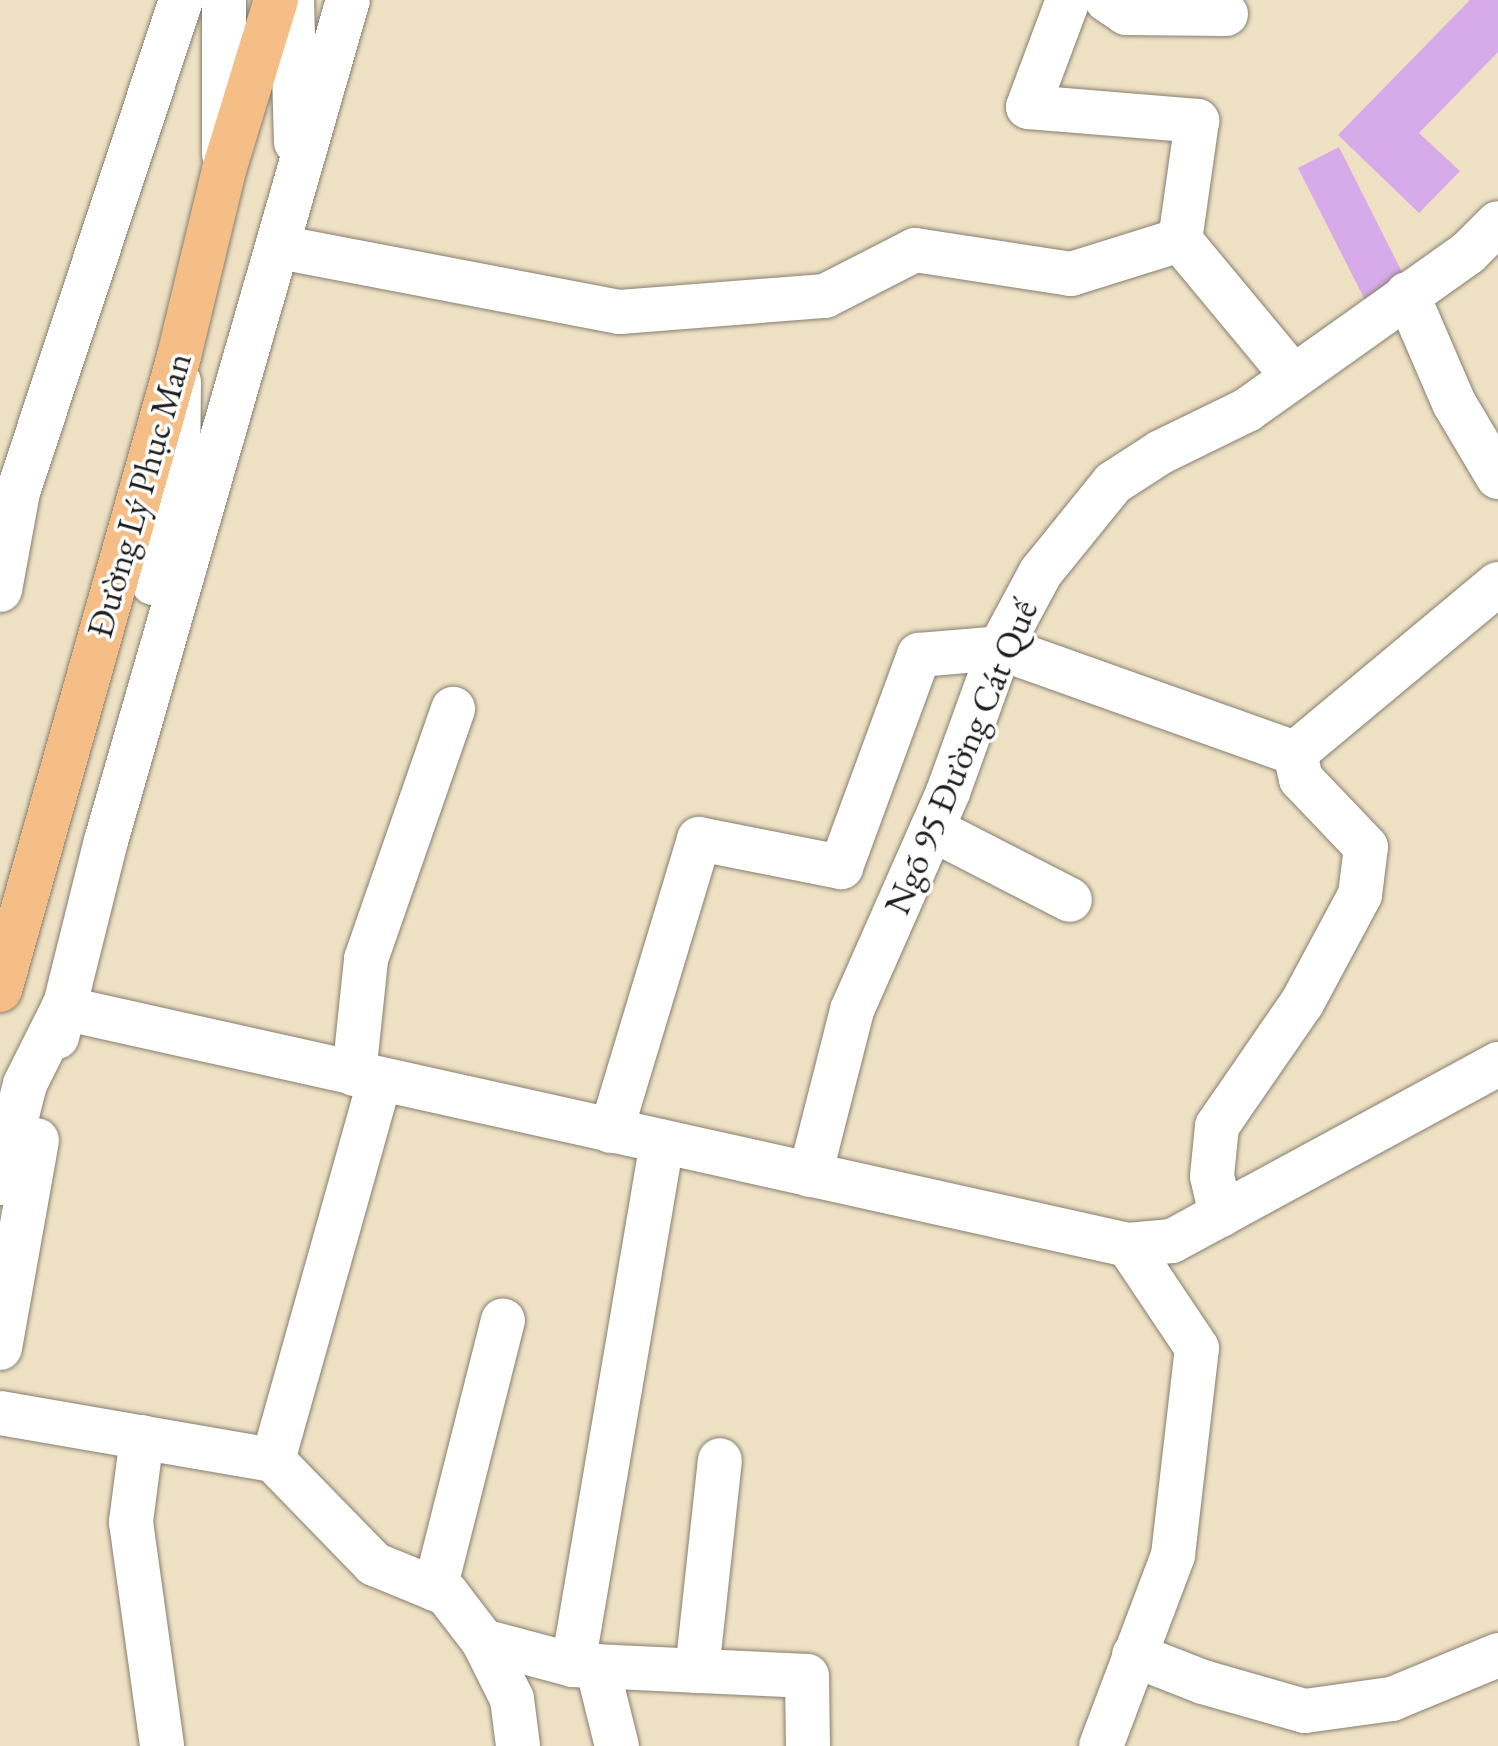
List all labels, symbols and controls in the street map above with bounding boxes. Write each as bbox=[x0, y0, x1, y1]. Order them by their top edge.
street label: Đường Lý Phục Man bbox=[78, 348, 200, 642]
street label: Ngõ 95 Đường Cát Quế bbox=[875, 593, 1047, 921]

